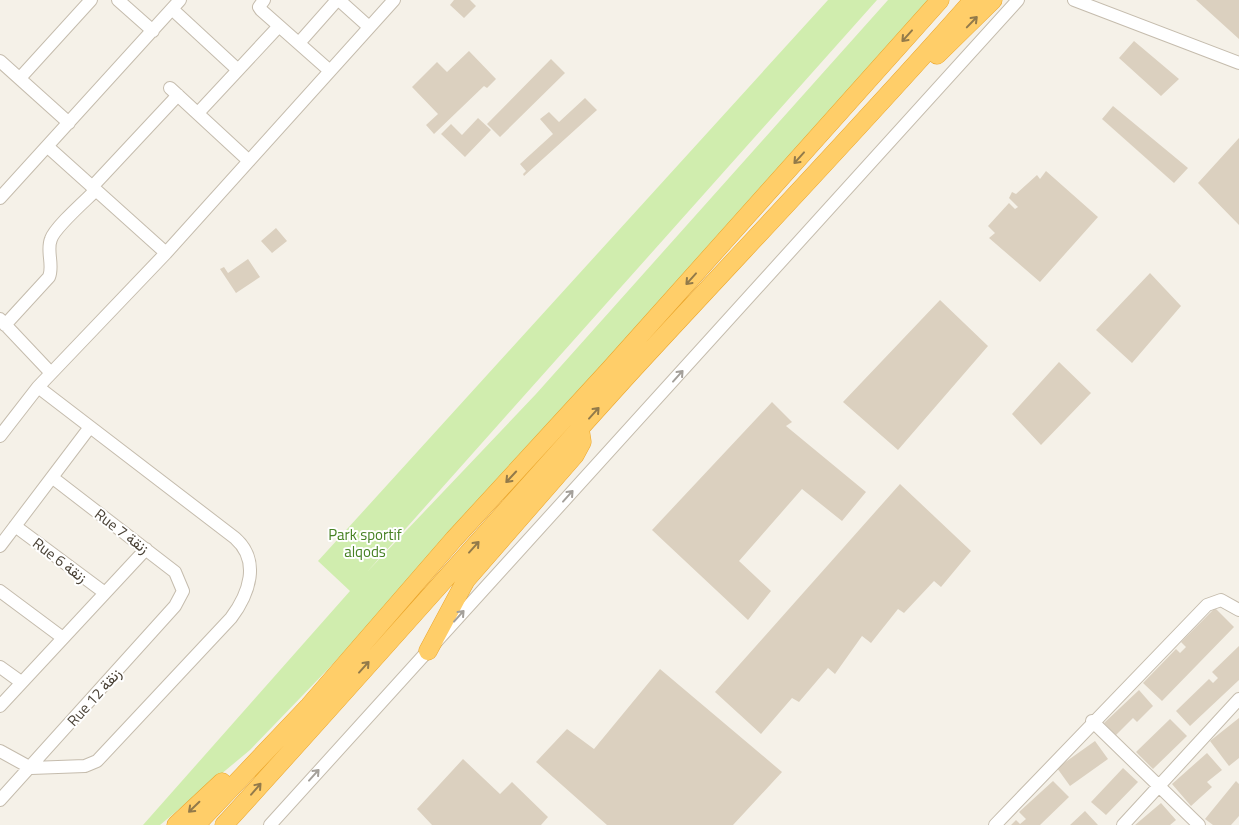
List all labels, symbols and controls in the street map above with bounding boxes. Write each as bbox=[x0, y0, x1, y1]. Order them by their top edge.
one-way arrow bbox=[966, 15, 978, 28]
one-way arrow bbox=[901, 30, 913, 43]
one-way arrow bbox=[793, 151, 805, 164]
one-way arrow bbox=[685, 272, 696, 285]
one-way arrow bbox=[672, 369, 683, 382]
one-way arrow bbox=[588, 407, 600, 420]
one-way arrow bbox=[505, 470, 517, 483]
one-way arrow bbox=[562, 489, 574, 502]
street label: Rue 7 زنقة bbox=[90, 503, 154, 559]
park label: Park sportif alqods bbox=[328, 523, 402, 563]
street label: Rue 6 زنقة bbox=[28, 532, 92, 588]
one-way arrow bbox=[468, 541, 480, 553]
one-way arrow bbox=[453, 610, 465, 623]
one-way arrow bbox=[358, 661, 370, 674]
street label: Rue 12 زنقة bbox=[61, 663, 127, 731]
one-way arrow bbox=[309, 769, 320, 782]
one-way arrow bbox=[251, 782, 262, 795]
one-way arrow bbox=[188, 801, 200, 814]

